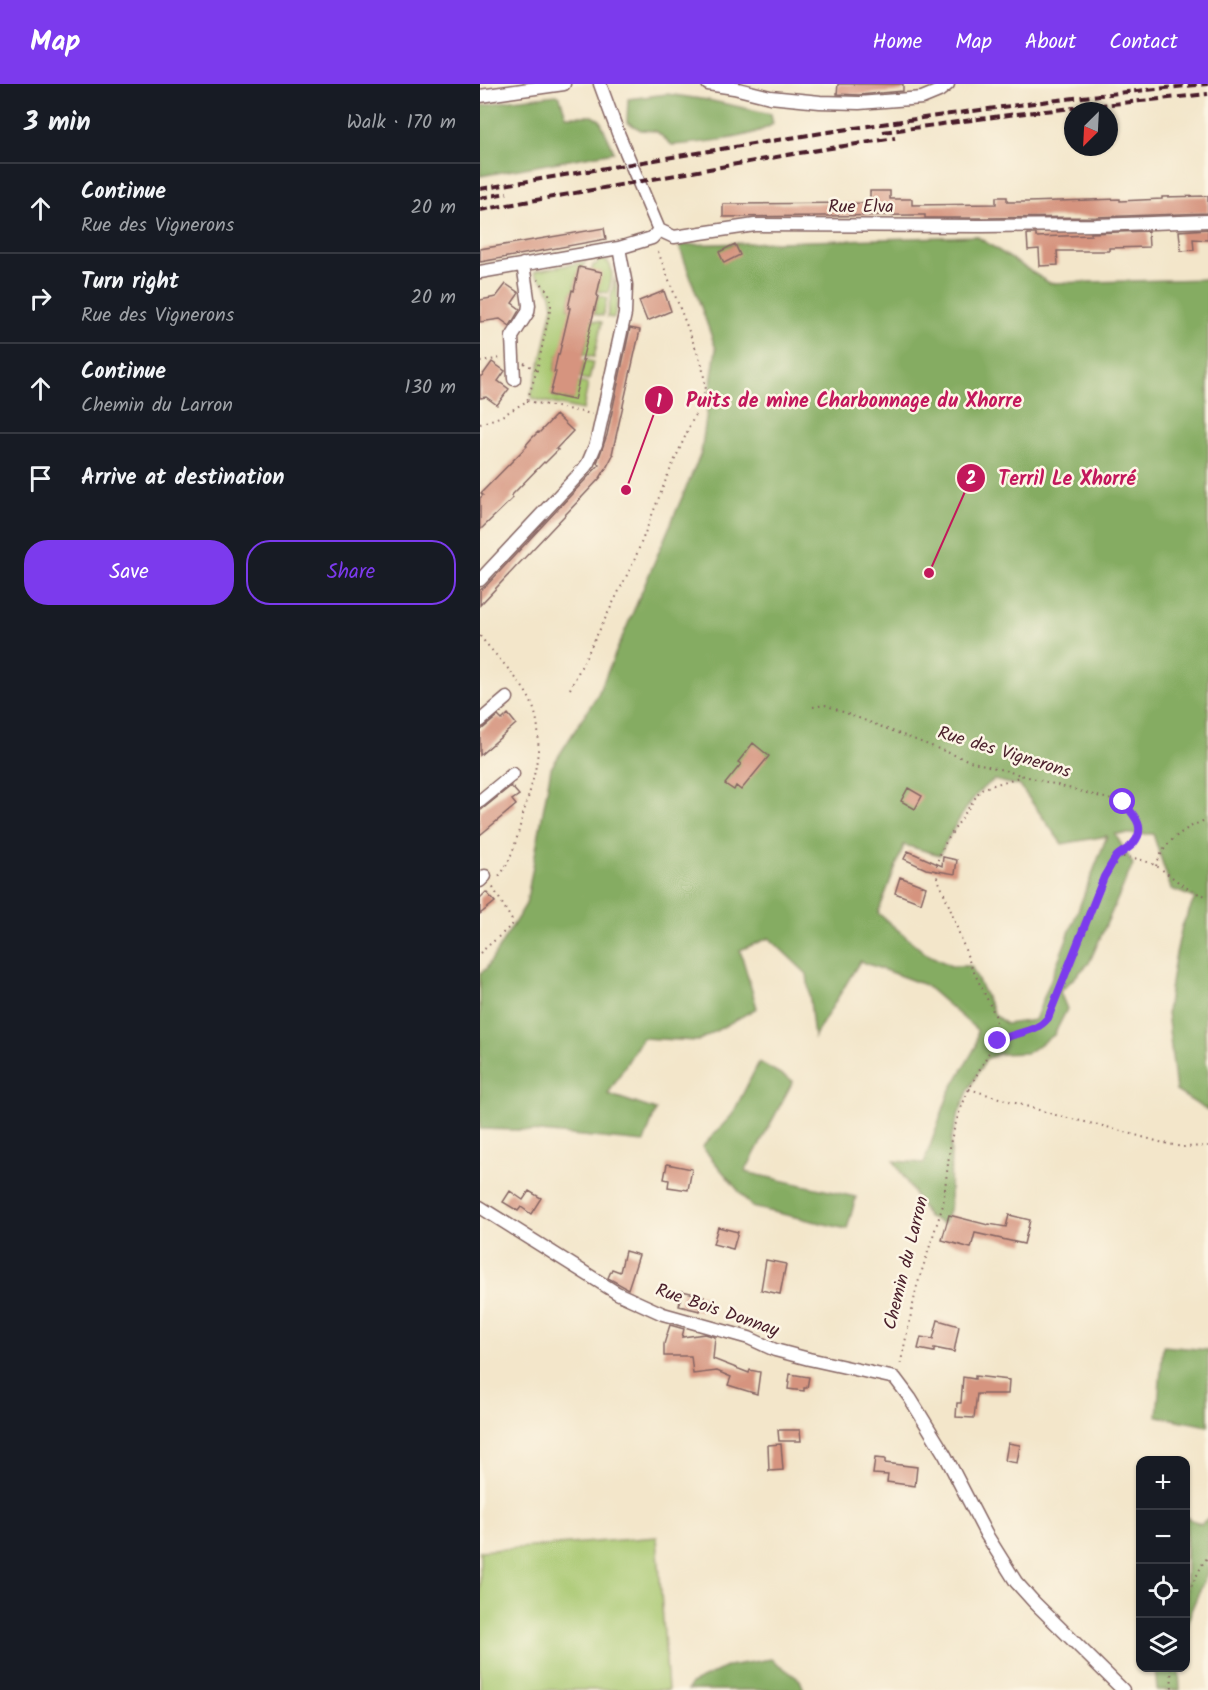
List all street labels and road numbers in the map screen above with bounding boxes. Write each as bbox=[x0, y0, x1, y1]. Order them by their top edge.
street label: Rue Elva bbox=[828, 193, 894, 222]
street label: Rue des Vignerons bbox=[934, 719, 1075, 787]
street label: Chemin du Larron bbox=[876, 1193, 938, 1333]
street label: Rue Bois Donnay bbox=[651, 1276, 783, 1346]

